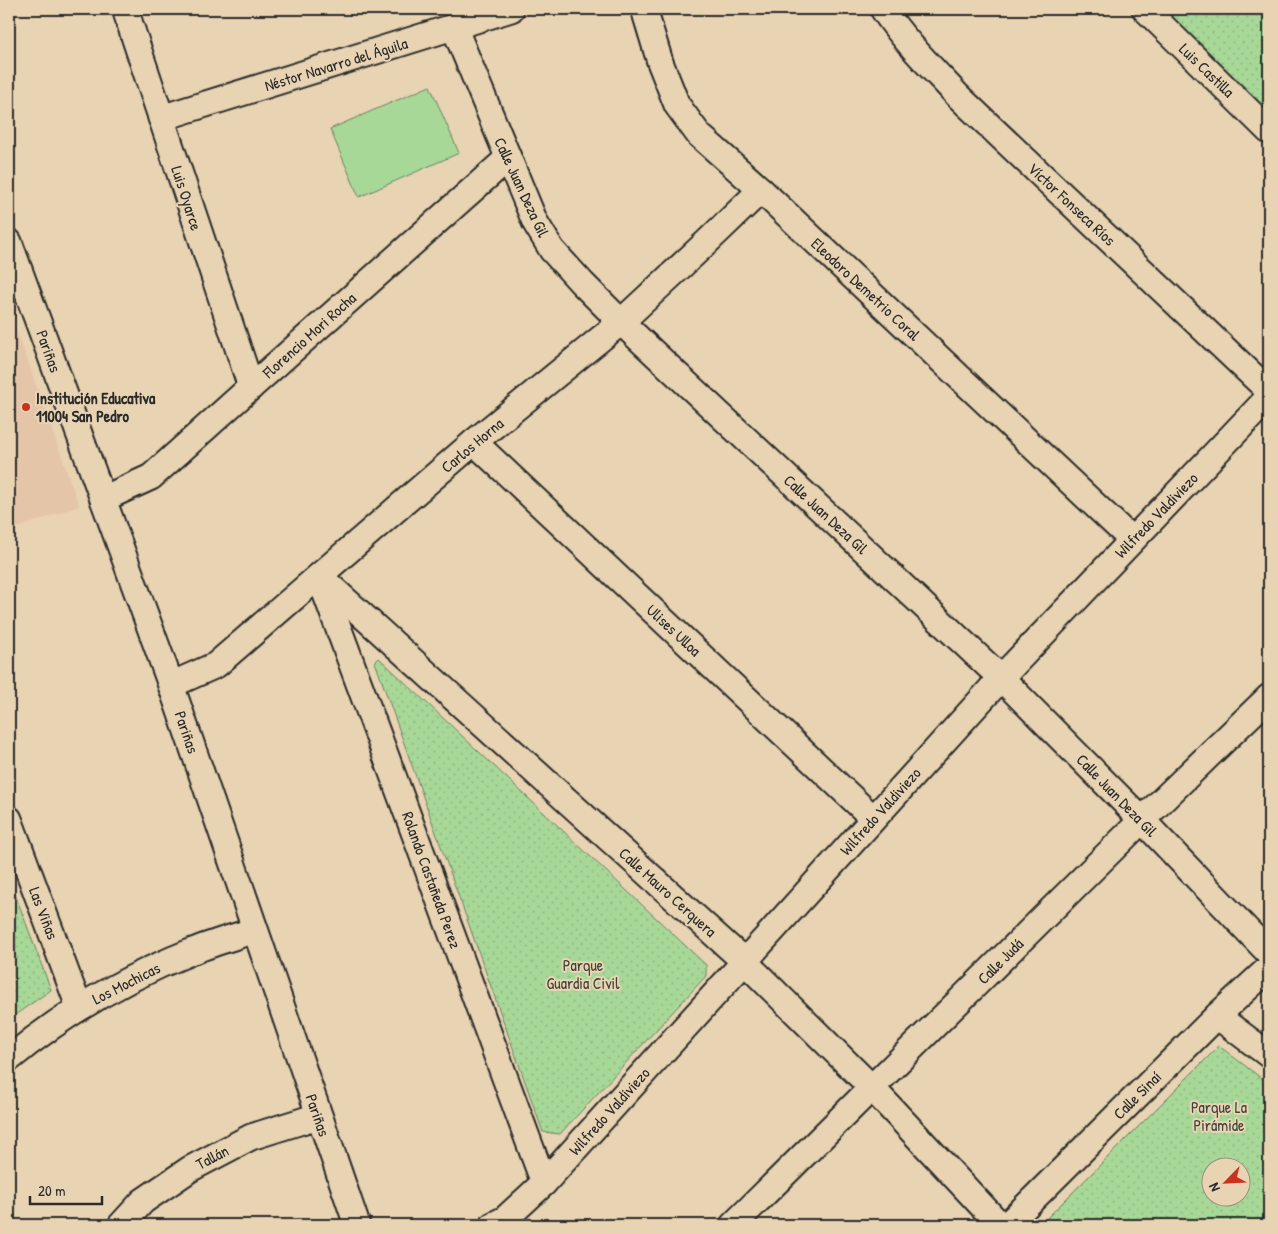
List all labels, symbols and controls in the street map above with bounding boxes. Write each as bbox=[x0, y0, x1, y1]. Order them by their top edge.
street label: Néstor Navarro del Águila bbox=[262, 32, 410, 96]
street label: Luis Castilla bbox=[1174, 38, 1240, 102]
street label: Calle Juan Deza Gil bbox=[489, 134, 555, 241]
street label: Víctor Fonseca Ríos bbox=[1023, 158, 1121, 250]
street label: Luis Oyarce bbox=[166, 163, 208, 234]
street label: Eleodoro Demetrio Coral bbox=[807, 233, 926, 346]
street label: Florencio Mori Rocha bbox=[257, 287, 360, 384]
street label: Pariñas bbox=[31, 327, 67, 375]
place label: Institución Educativa 11004 San Pedro bbox=[36, 387, 156, 427]
marker: Institución Educativa 11004 San Pedro bbox=[20, 401, 32, 413]
street label: Carlos Horna bbox=[436, 412, 508, 478]
street label: Wilfredo Valdiviezo bbox=[1109, 467, 1203, 563]
street label: Calle Juan Deza Gil bbox=[779, 469, 873, 559]
street label: Ulises Ulloa bbox=[642, 599, 706, 661]
street label: Pariñas bbox=[170, 708, 204, 756]
street label: Calle Juan Deza Gil bbox=[1072, 749, 1163, 842]
street label: Wilfredo Valdiviezo bbox=[835, 762, 926, 860]
street label: Rolando Castañeda Perez bbox=[397, 809, 467, 952]
street label: Calle Mauro Cerquera bbox=[614, 842, 722, 942]
street label: Las Viñas bbox=[24, 884, 64, 942]
street label: Calle Judá bbox=[972, 933, 1028, 989]
park label: Parque Guardia Civil bbox=[547, 954, 620, 994]
street label: Los Mochicas bbox=[88, 957, 164, 1009]
street label: Wilfredo Valdiviezo bbox=[564, 1062, 655, 1160]
street label: Calle Sinaí bbox=[1108, 1066, 1166, 1124]
street label: Pariñas bbox=[301, 1091, 335, 1139]
park label: Parque La Pirámide bbox=[1191, 1096, 1247, 1136]
street label: Tallán bbox=[192, 1139, 232, 1175]
north arrow bbox=[1200, 1156, 1250, 1206]
scale bar bbox=[30, 1174, 102, 1206]
text: 20 m bbox=[38, 1180, 65, 1201]
text: N bbox=[1203, 1180, 1224, 1195]

